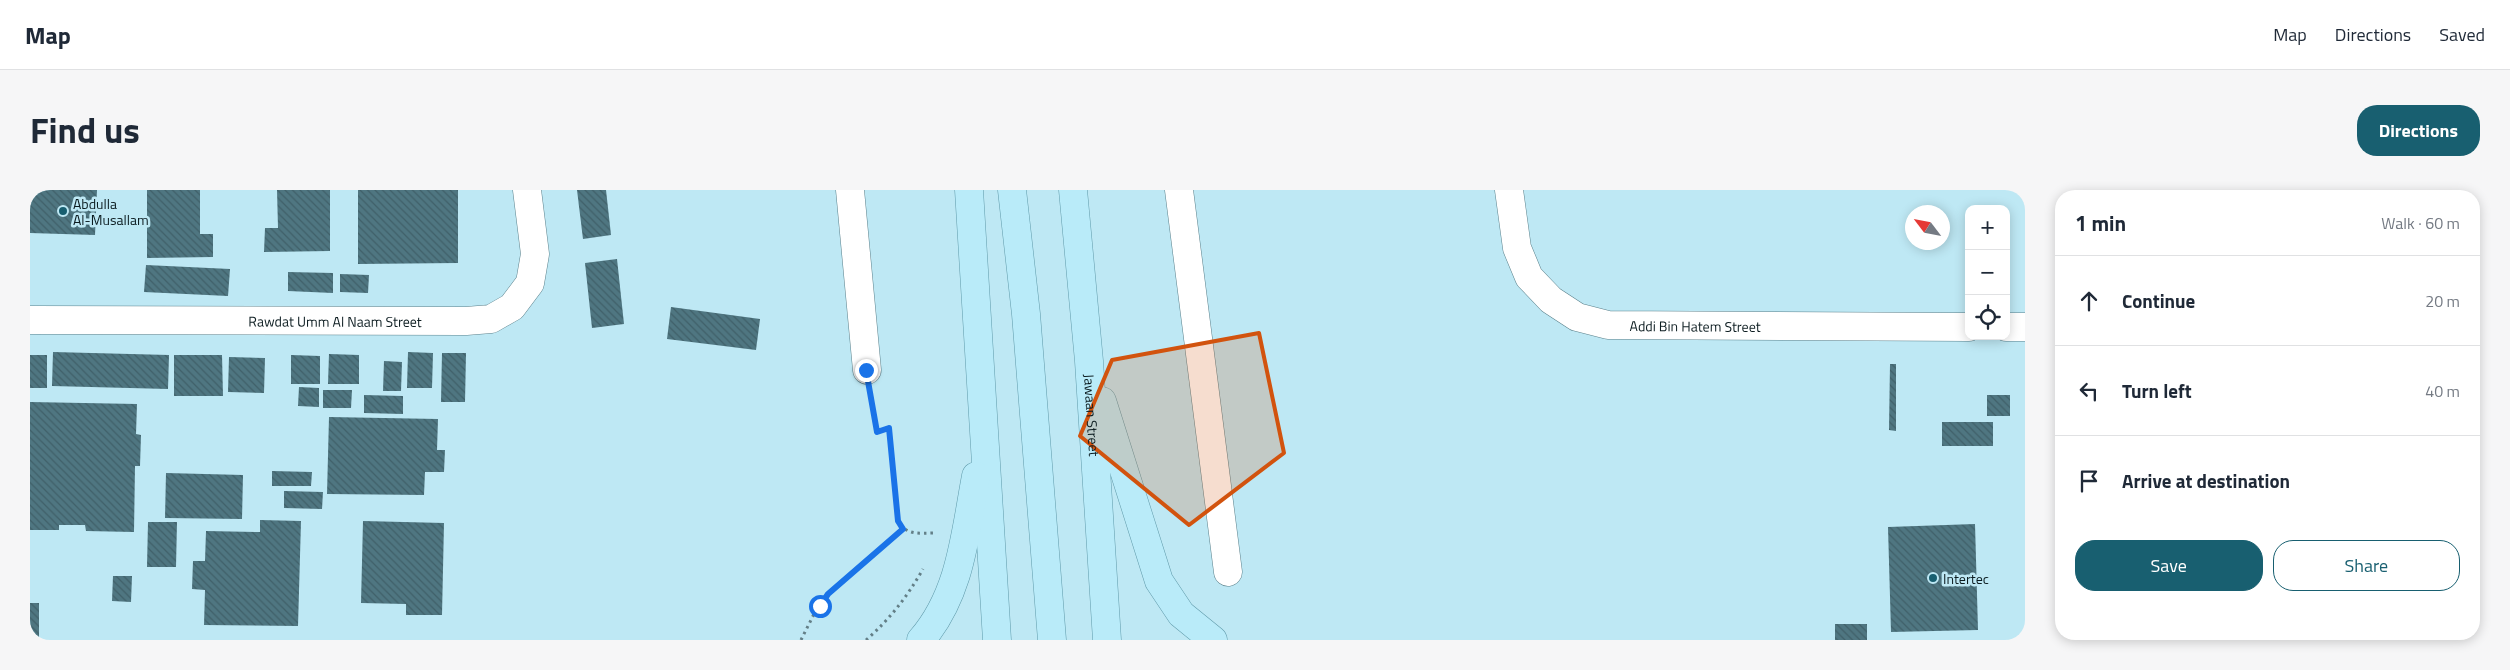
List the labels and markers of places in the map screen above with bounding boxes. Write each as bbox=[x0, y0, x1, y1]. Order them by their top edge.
place label: Abdulla Al-Musallam bbox=[73, 193, 149, 230]
marker: Abdulla Al-Musallam bbox=[57, 205, 69, 217]
place label: Intertec bbox=[1943, 568, 1989, 589]
marker: Intertec bbox=[1927, 572, 1939, 584]

